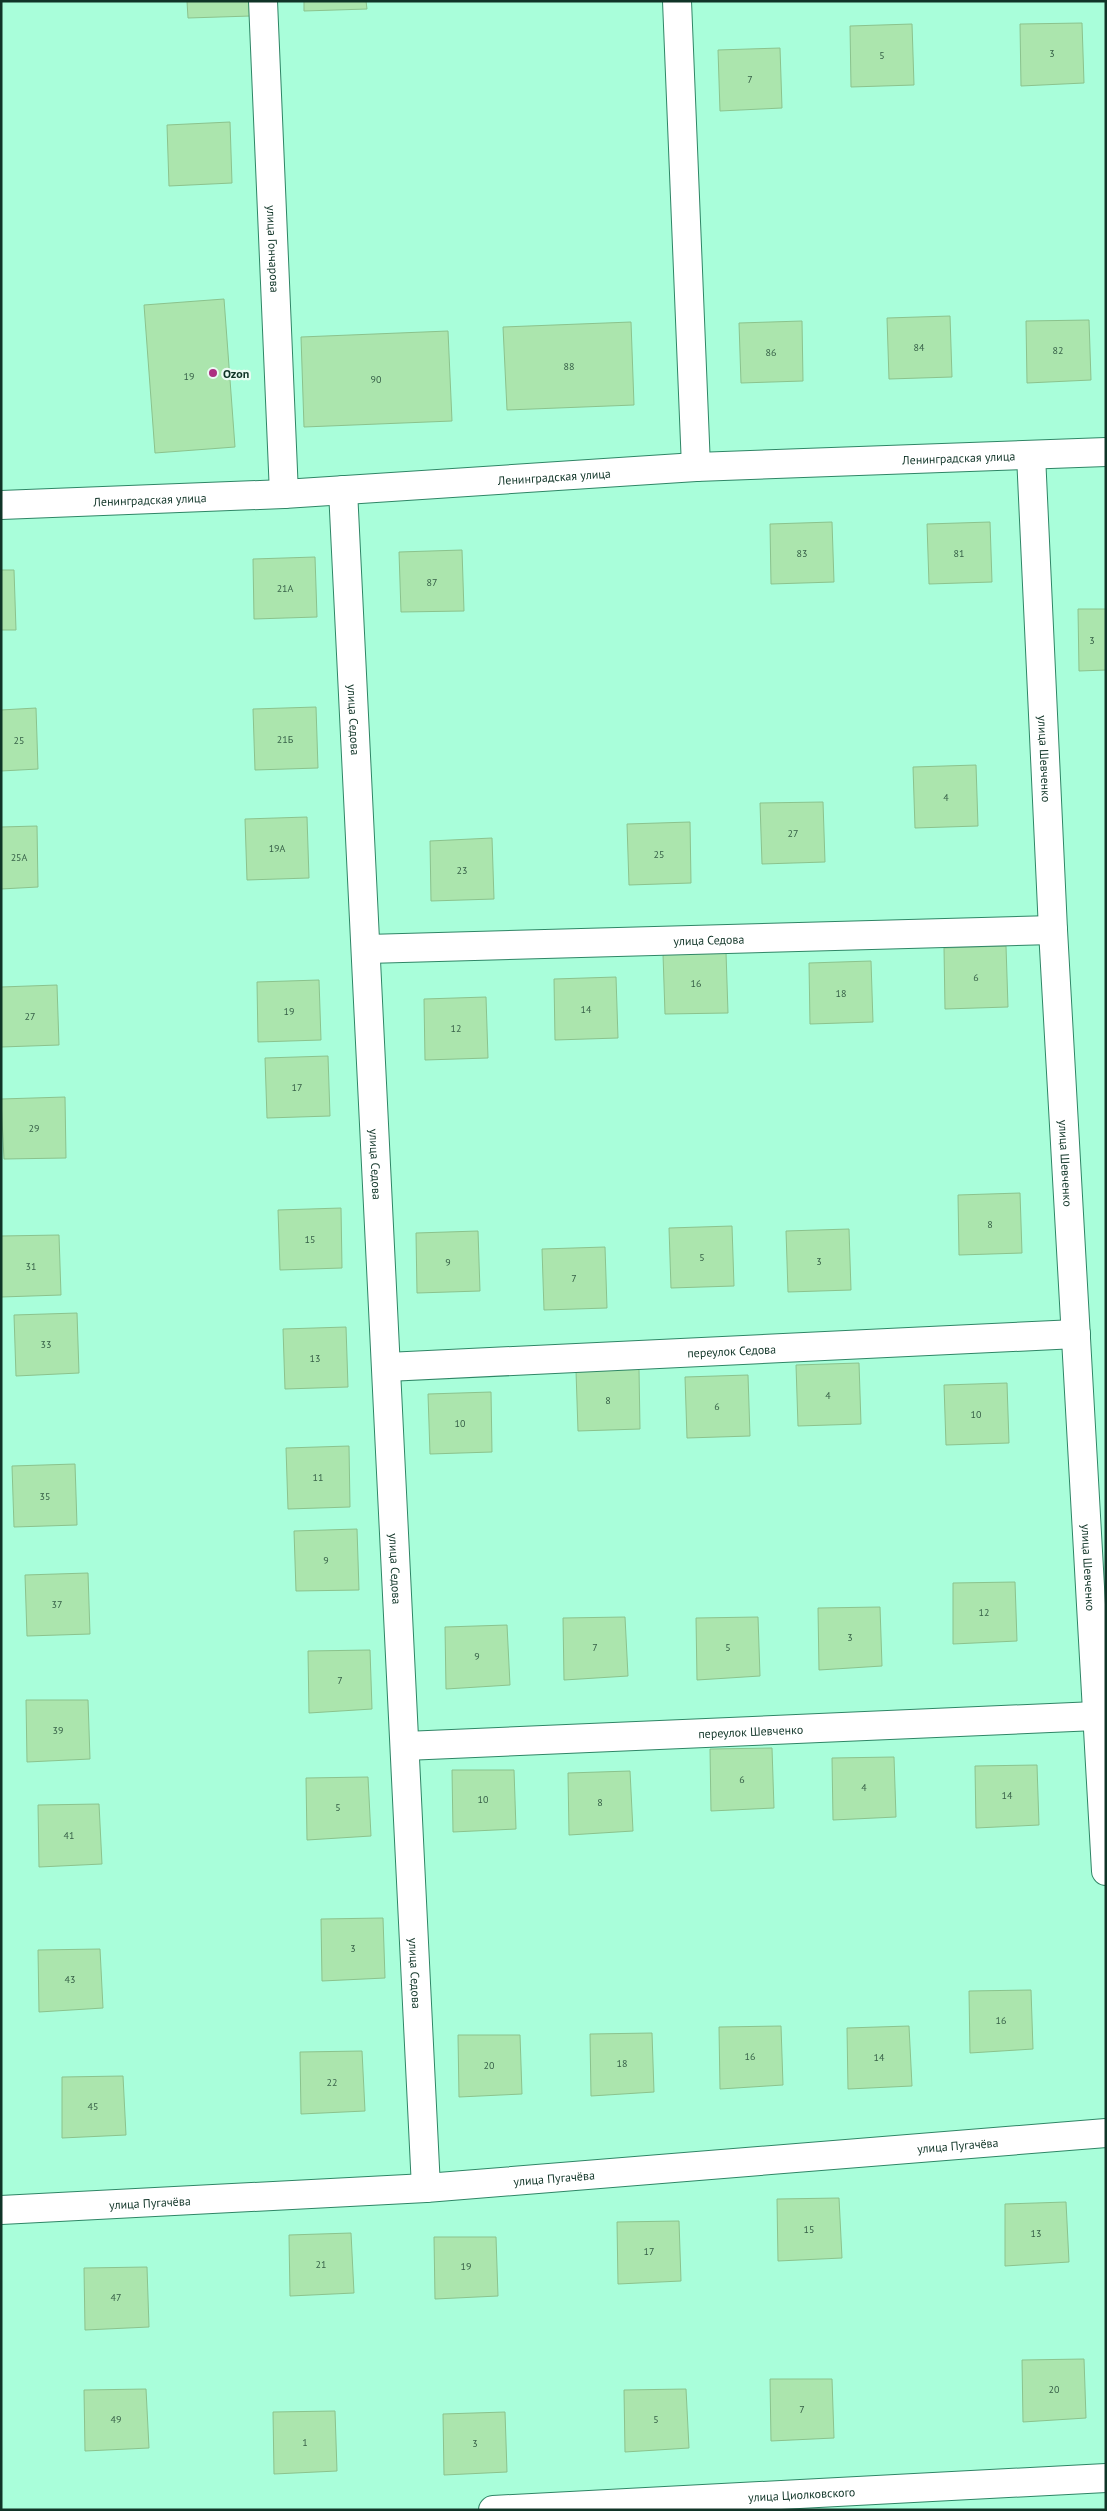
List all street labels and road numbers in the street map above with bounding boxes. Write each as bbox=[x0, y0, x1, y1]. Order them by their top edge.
street label: улица Гончарова bbox=[264, 205, 283, 293]
street label: Ленинградская улица bbox=[901, 448, 1016, 467]
street label: Ленинградская улица bbox=[496, 465, 611, 488]
street label: Ленинградская улица bbox=[92, 490, 207, 509]
street label: улица Седова bbox=[345, 684, 363, 756]
street label: улица Шевченко bbox=[1036, 715, 1055, 802]
street label: улица Седова bbox=[673, 931, 745, 948]
street label: улица Шевченко bbox=[1056, 1119, 1076, 1207]
street label: улица Седова bbox=[367, 1128, 385, 1200]
street label: переулок Седова bbox=[687, 1341, 776, 1360]
street label: улица Шевченко bbox=[1079, 1524, 1099, 1611]
street label: улица Седова bbox=[387, 1533, 405, 1605]
street label: переулок Шевченко bbox=[698, 1721, 803, 1741]
street label: улица Седова bbox=[406, 1937, 425, 2009]
street label: улица Пугачёва bbox=[916, 2134, 999, 2156]
street label: улица Пугачёва bbox=[513, 2167, 595, 2188]
street label: улица Пугачёва bbox=[109, 2193, 191, 2212]
street label: улица Циолковского bbox=[748, 2484, 856, 2504]

